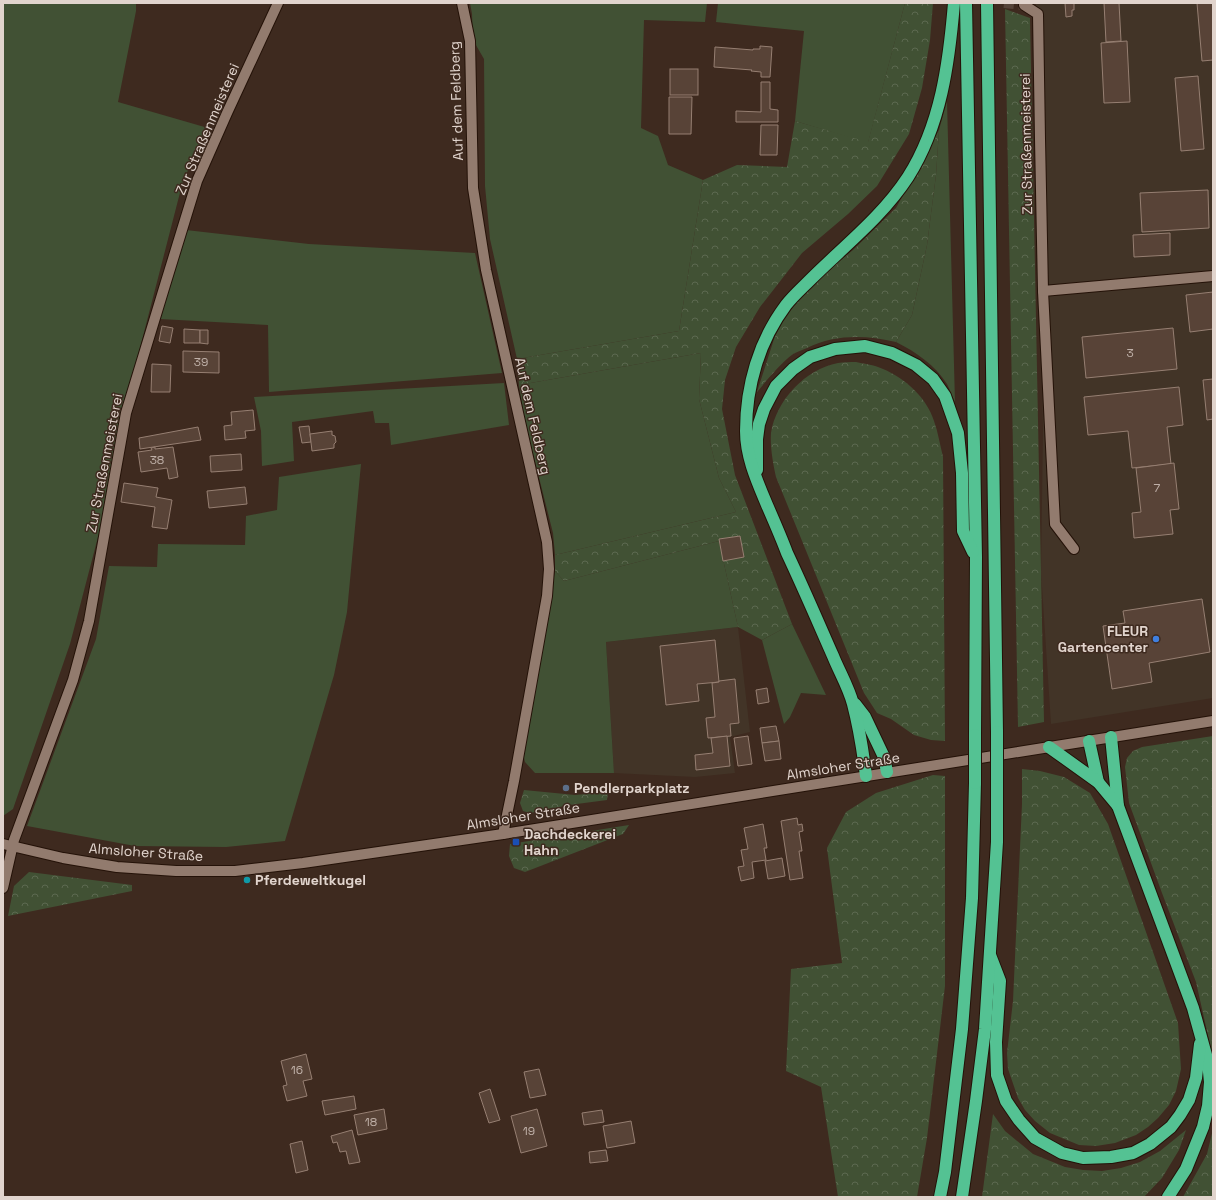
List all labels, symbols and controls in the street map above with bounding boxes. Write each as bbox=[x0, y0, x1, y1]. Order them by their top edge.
street label: Auf dem Feldberg bbox=[445, 41, 467, 161]
street label: Zur Straßenmeisterei bbox=[171, 60, 243, 198]
street label: Zur Straßenmeisterei bbox=[1016, 73, 1036, 215]
house number: 3 bbox=[1126, 345, 1134, 361]
house number: 39 bbox=[194, 354, 208, 370]
street label: Auf dem Feldberg bbox=[511, 356, 555, 476]
street label: Zur Straßenmeisterei bbox=[82, 392, 126, 534]
house number: 38 bbox=[150, 452, 164, 468]
house number: 7 bbox=[1154, 480, 1161, 496]
place label: FLEUR Gartencenter bbox=[1058, 622, 1148, 656]
marker: FLEUR Gartencenter bbox=[1151, 634, 1161, 644]
street label: Almsloher Straße bbox=[785, 748, 901, 784]
place label: Pendlerparkplatz bbox=[574, 779, 690, 797]
marker: Pendlerparkplatz bbox=[561, 783, 571, 793]
street label: Almsloher Straße bbox=[465, 798, 581, 834]
place label: Dachdeckerei Hahn bbox=[524, 825, 616, 859]
marker: Dachdeckerei Hahn bbox=[511, 837, 521, 847]
street label: Almsloher Straße bbox=[88, 839, 204, 865]
place label: Pferdeweltkugel bbox=[255, 871, 366, 889]
marker: Pferdeweltkugel bbox=[242, 875, 252, 885]
house number: 16 bbox=[291, 1062, 303, 1078]
house number: 18 bbox=[365, 1114, 377, 1130]
house number: 19 bbox=[523, 1123, 535, 1139]

